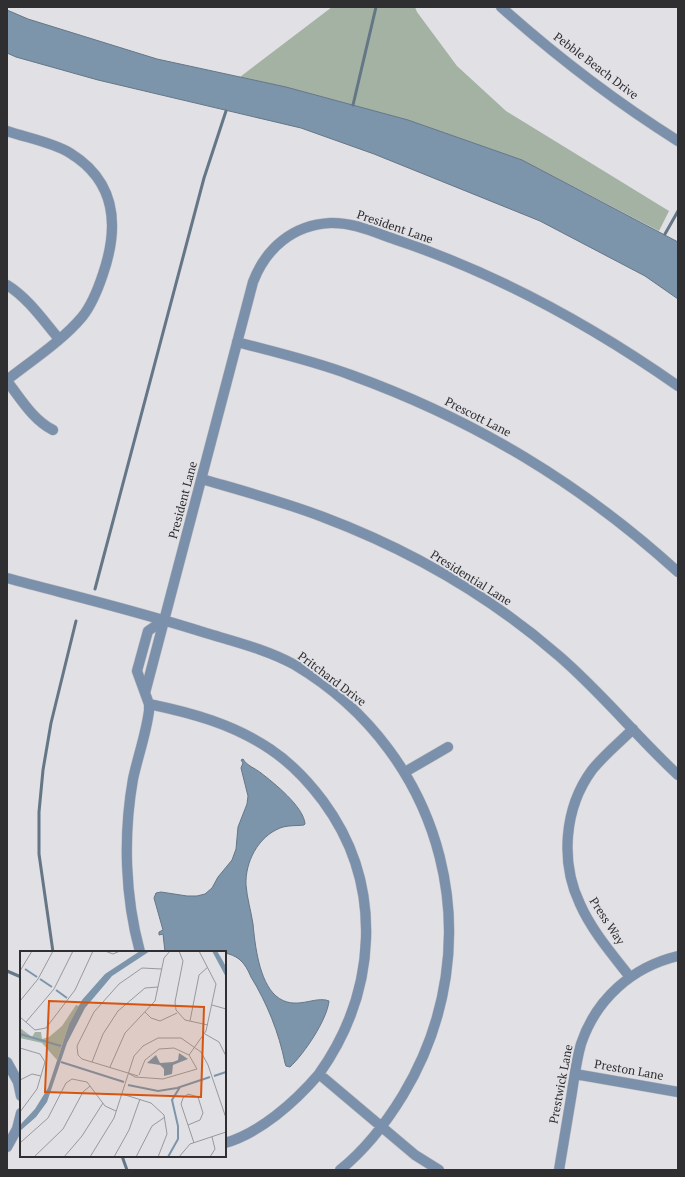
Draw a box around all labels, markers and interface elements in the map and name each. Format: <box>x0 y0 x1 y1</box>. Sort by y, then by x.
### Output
street label: Pebble Beach Drive <box>551 29 642 102</box>
street label: President Lane <box>355 206 435 247</box>
street label: Prescott Lane <box>443 393 514 440</box>
street label: President Lane <box>165 459 200 540</box>
street label: Presidential Lane <box>428 547 515 609</box>
street label: Pritchard Drive <box>295 648 369 709</box>
street label: Press Way <box>587 894 629 948</box>
inset map <box>20 951 226 1157</box>
street label: Prestwick Lane <box>545 1043 576 1125</box>
street label: Preston Lane <box>593 1056 665 1083</box>

